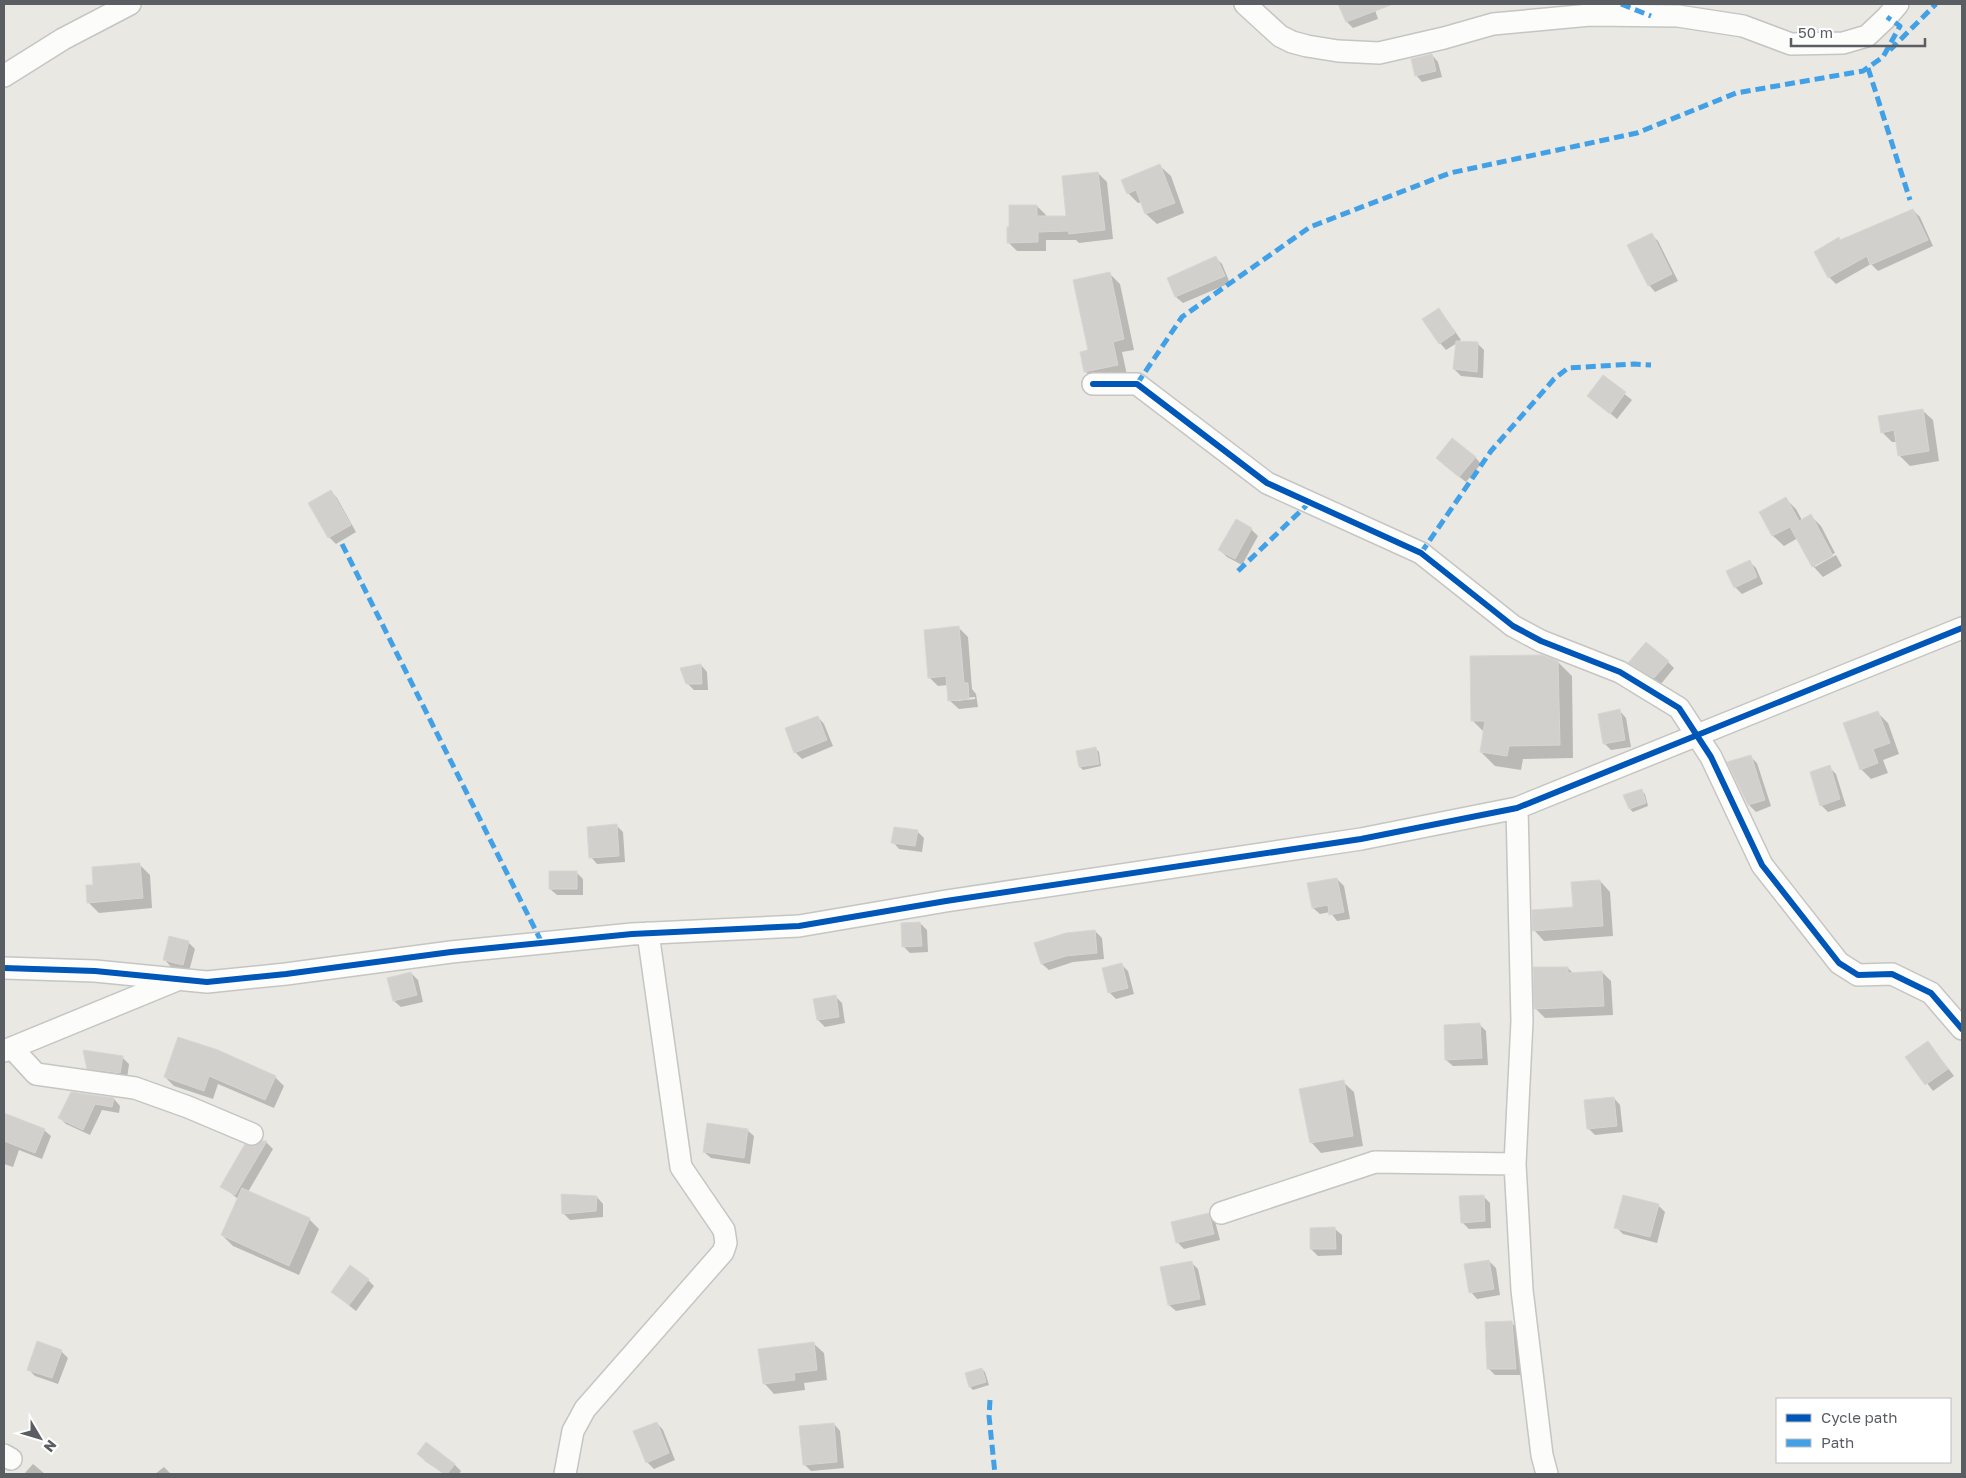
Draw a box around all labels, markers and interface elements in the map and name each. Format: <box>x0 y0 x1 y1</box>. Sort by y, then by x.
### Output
scale bar <box>1791 15 1925 47</box>
text: 50 m <box>1798 23 1833 41</box>
legend <box>1776 1398 1951 1463</box>
text: Cycle path <box>1821 1408 1897 1426</box>
north arrow <box>15 1413 65 1463</box>
text: Path <box>1821 1433 1854 1451</box>
text: N <box>41 1437 61 1456</box>

